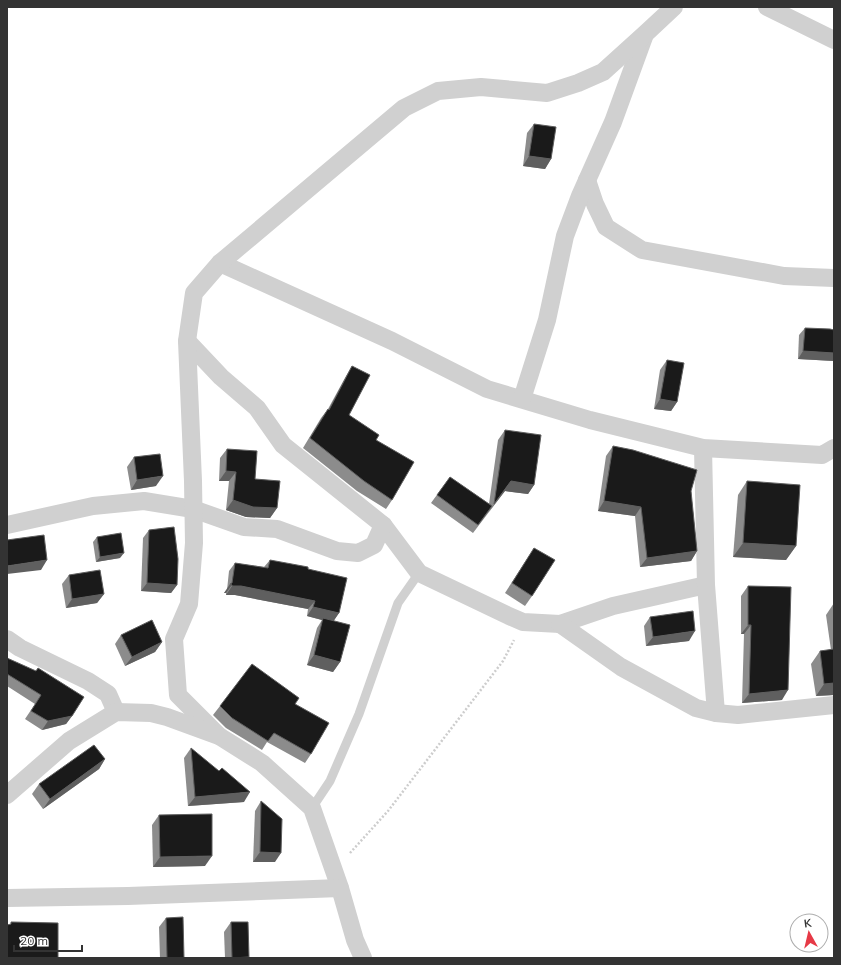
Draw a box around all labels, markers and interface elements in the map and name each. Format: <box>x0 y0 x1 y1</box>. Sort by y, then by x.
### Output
north arrow <box>789 913 829 953</box>
text: K <box>803 916 813 931</box>
scale bar <box>14 927 82 953</box>
text: 20 m <box>20 933 48 948</box>

